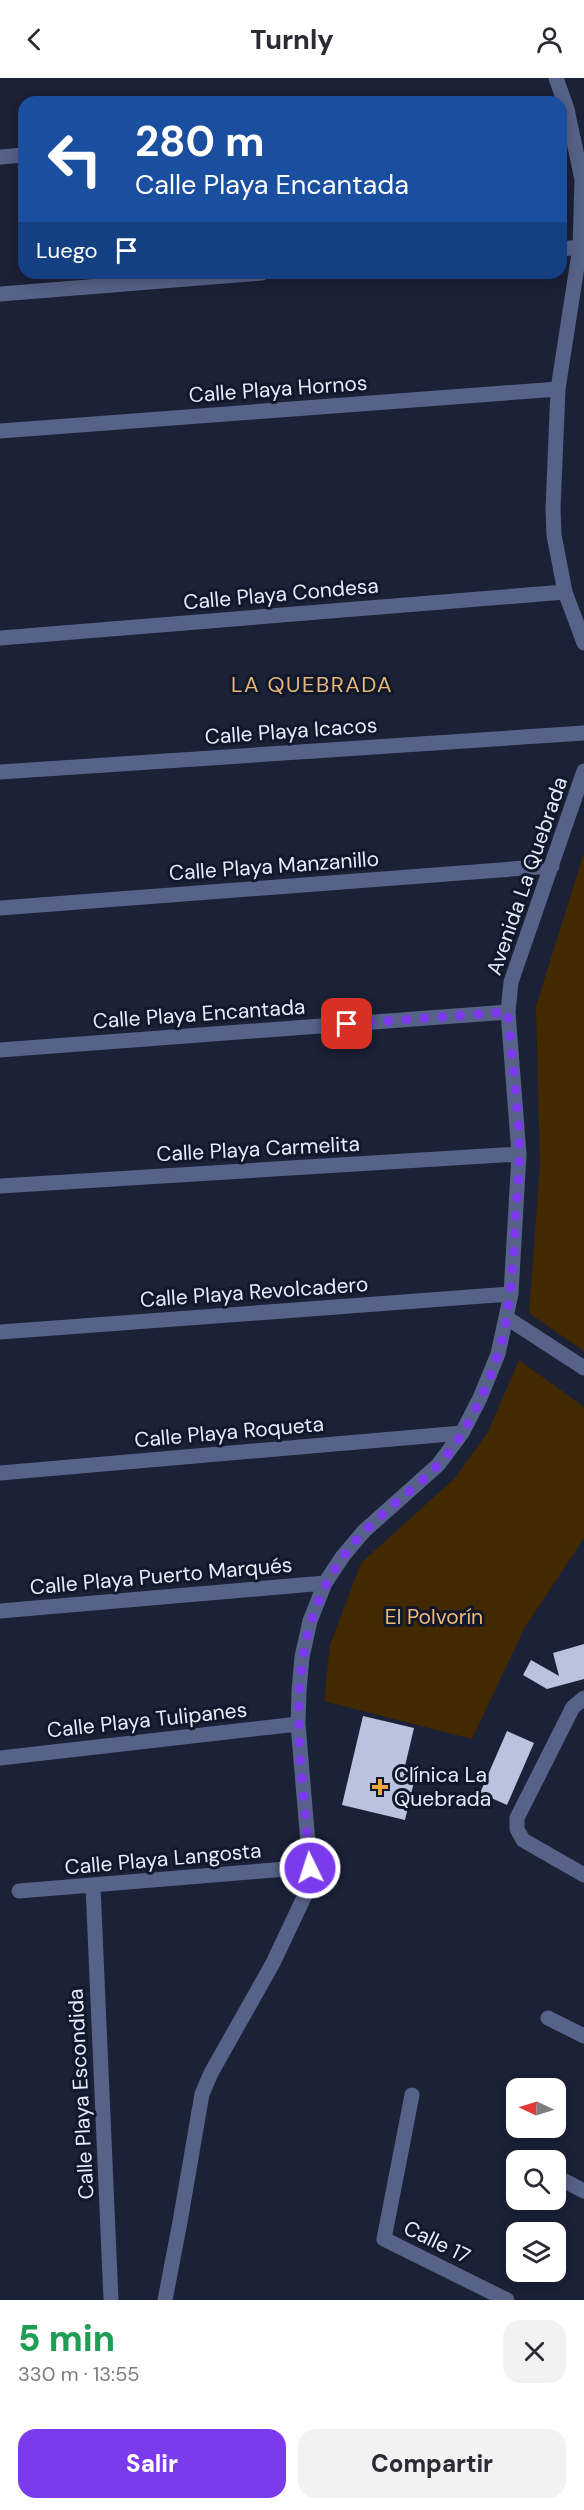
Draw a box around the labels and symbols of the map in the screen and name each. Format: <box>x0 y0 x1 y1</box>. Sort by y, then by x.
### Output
street label: Calle Playa Hornos <box>188 369 368 409</box>
street label: Calle Playa Condesa <box>182 572 380 616</box>
district label: LA QUEBRADA <box>231 670 393 699</box>
street label: Calle Playa Icacos <box>204 711 378 751</box>
street label: Avenida La Quebrada <box>480 773 574 979</box>
street label: Calle Playa Manzanillo <box>168 845 380 887</box>
street label: Calle Playa Encantada <box>92 993 306 1035</box>
pin <box>321 998 372 1049</box>
street label: Calle Playa Carmelita <box>156 1130 360 1168</box>
street label: Calle Playa Revolcadero <box>139 1270 369 1314</box>
street label: Calle Playa Roqueta <box>133 1410 325 1454</box>
street label: Calle Playa Puerto Marqués <box>29 1551 293 1601</box>
park label: El Polvorín <box>385 1603 483 1631</box>
street label: Calle Playa Tulipanes <box>46 1696 248 1744</box>
place label: Clínica La Quebrada <box>394 1761 491 1813</box>
marker: Clínica La Quebrada <box>371 1778 389 1796</box>
street label: Calle Playa Langosta <box>63 1836 263 1882</box>
position arrow <box>278 1836 342 1900</box>
street label: Calle Playa Escondida <box>61 1988 101 2200</box>
north arrow <box>506 2078 566 2138</box>
street label: Calle 17 <box>399 2214 475 2270</box>

